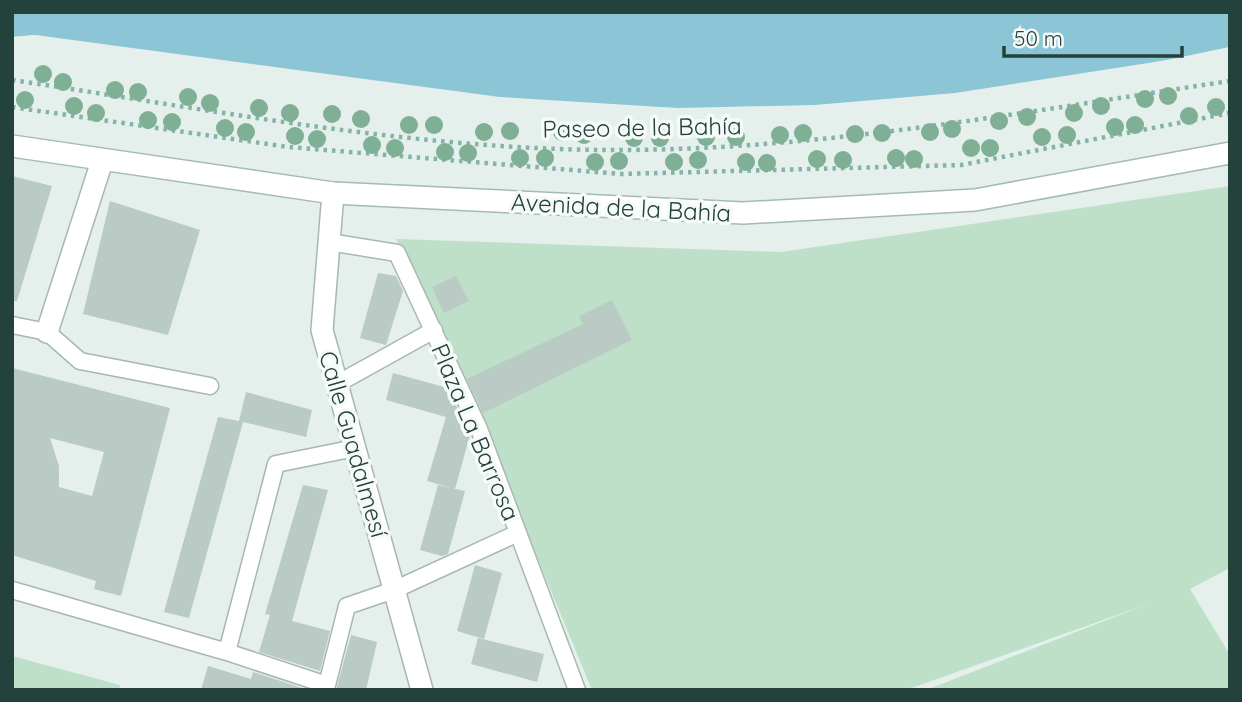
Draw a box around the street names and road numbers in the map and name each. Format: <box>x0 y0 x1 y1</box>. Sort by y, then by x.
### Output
street label: Paseo de la Bahía <box>542 110 742 144</box>
street label: Avenida de la Bahía <box>510 186 732 228</box>
street label: Plaza La Barrosa <box>425 339 527 525</box>
street label: Calle Guadalmesí <box>313 347 395 541</box>

